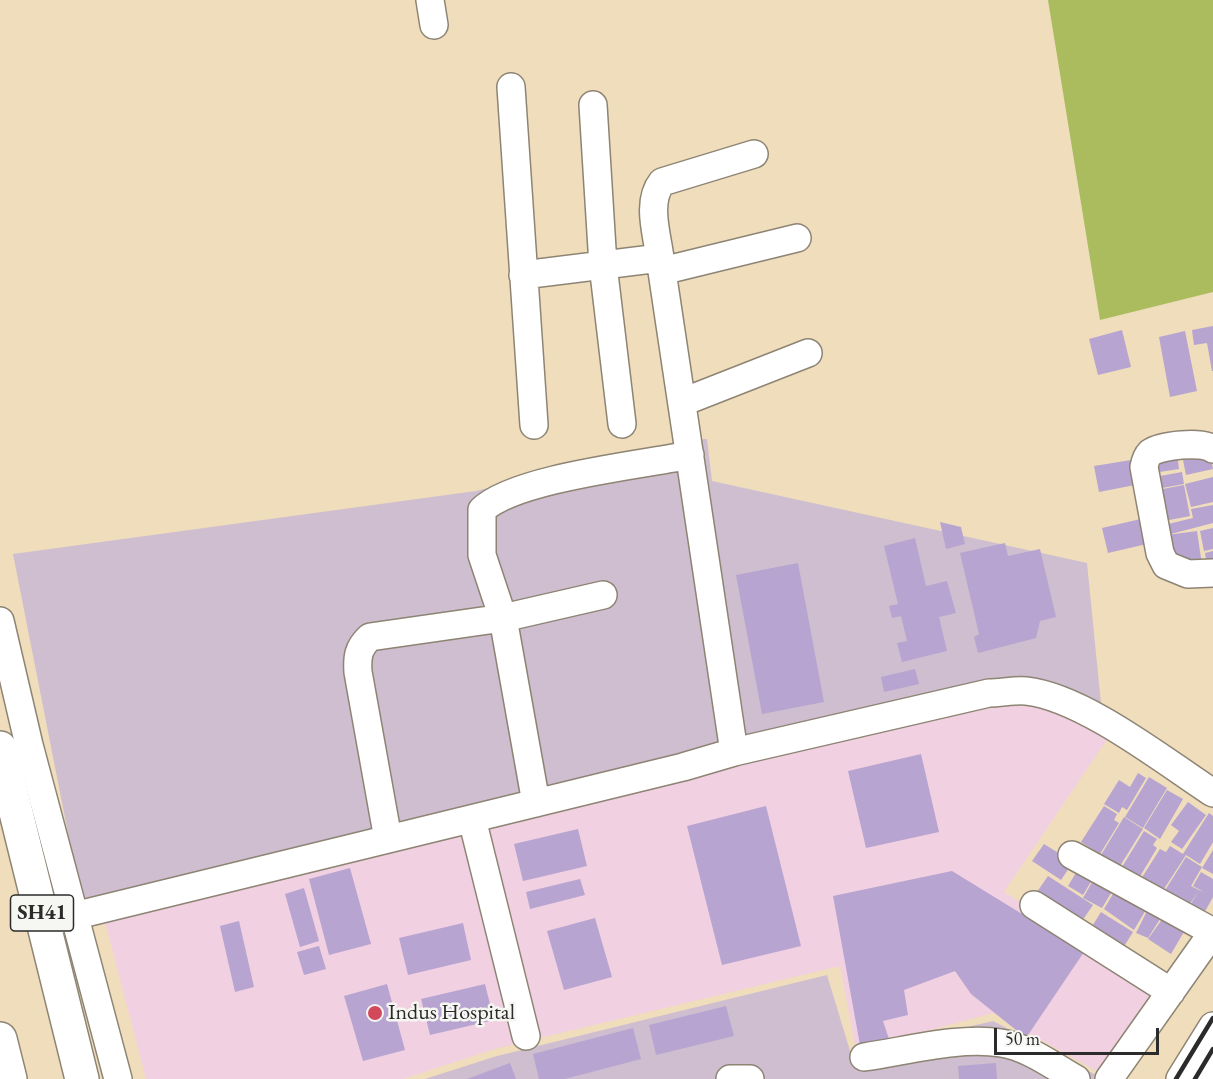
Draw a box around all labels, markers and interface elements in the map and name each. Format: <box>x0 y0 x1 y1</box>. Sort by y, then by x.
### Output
road number: SH41 <box>10 895 74 931</box>
place label: Indus Hospital <box>388 1000 515 1026</box>
marker: Indus Hospital <box>366 1004 384 1022</box>
scale bar <box>997 1016 1162 1054</box>
text: 50 m <box>1005 1027 1040 1050</box>

